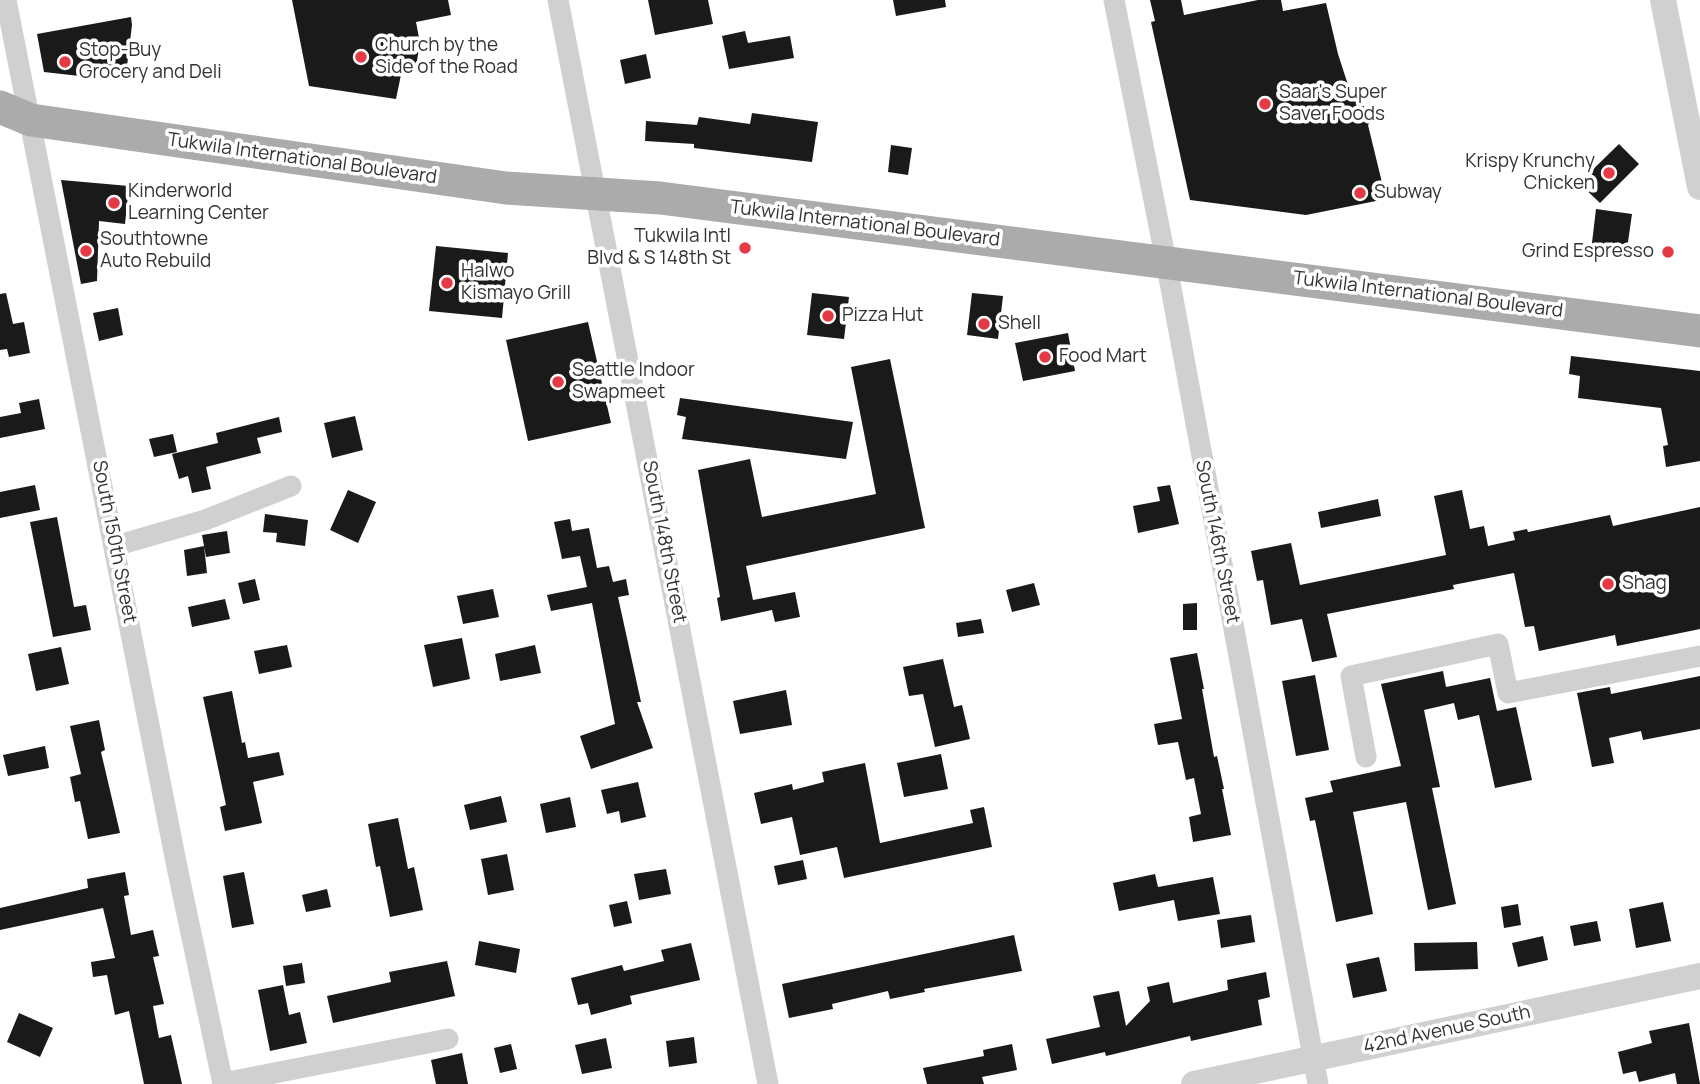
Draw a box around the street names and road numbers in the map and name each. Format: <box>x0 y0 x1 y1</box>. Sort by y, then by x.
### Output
street label: Tukwila International Boulevard <box>166 129 438 189</box>
street label: Tukwila International Boulevard <box>729 196 1001 252</box>
street label: Tukwila International Boulevard <box>1292 267 1564 323</box>
street label: South 146th Street <box>1190 458 1244 626</box>
street label: South 150th Street <box>87 459 141 625</box>
street label: South 148th Street <box>637 459 691 625</box>
street label: 42nd Avenue South <box>1361 1001 1533 1059</box>

